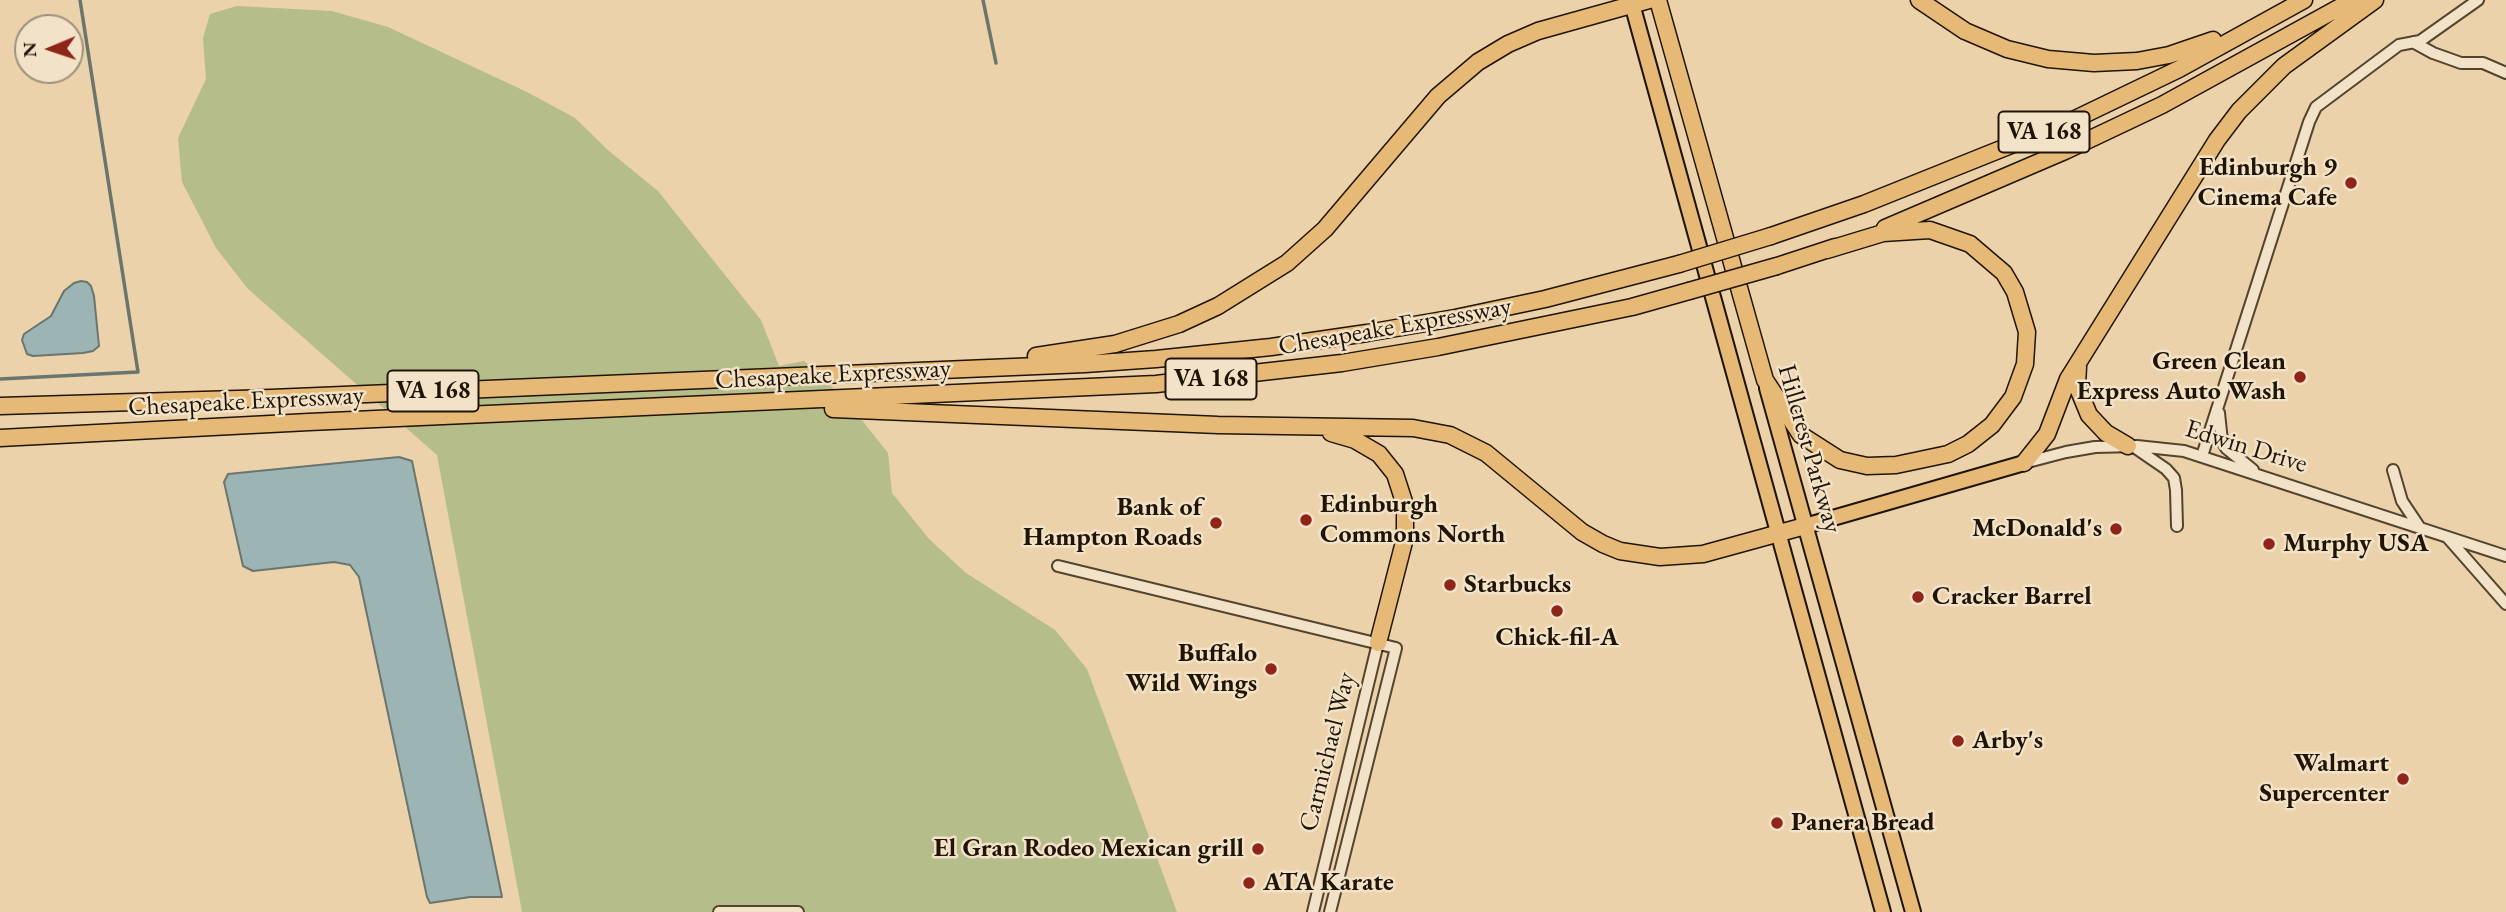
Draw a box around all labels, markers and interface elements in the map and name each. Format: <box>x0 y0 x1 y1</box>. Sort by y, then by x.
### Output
north arrow <box>14 14 84 84</box>
text: N <box>17 42 42 58</box>
road number: VA 168 <box>1998 112 2090 152</box>
place label: Edinburgh 9 Cinema Cafe <box>2198 152 2337 214</box>
marker: Edinburgh 9 Cinema Cafe <box>2343 175 2359 191</box>
street label: Chesapeake Expressway <box>1276 291 1514 363</box>
place label: Green Clean Express Auto Wash <box>2077 346 2286 408</box>
street label: Chesapeake Expressway <box>714 353 952 397</box>
road number: VA 168 <box>1166 358 1256 400</box>
street label: Hillcrest Parkway <box>1770 361 1848 537</box>
marker: Green Clean Express Auto Wash <box>2292 369 2308 385</box>
road number: VA 168 <box>388 370 478 412</box>
street label: Chesapeake Expressway <box>127 380 365 424</box>
street label: Edwin Drive <box>2181 414 2311 480</box>
place label: Edinburgh Commons North <box>1320 489 1505 550</box>
place label: Bank of Hampton Roads <box>1023 492 1202 554</box>
marker: Edinburgh Commons North <box>1298 512 1314 528</box>
place label: McDonald's <box>1972 513 2102 545</box>
marker: Bank of Hampton Roads <box>1208 515 1224 531</box>
marker: McDonald's <box>2108 521 2124 537</box>
place label: Murphy USA <box>2283 528 2429 560</box>
marker: Murphy USA <box>2261 536 2277 552</box>
place label: Starbucks <box>1464 569 1571 601</box>
marker: Starbucks <box>1442 577 1458 593</box>
place label: Cracker Barrel <box>1932 581 2092 613</box>
marker: Cracker Barrel <box>1910 589 1926 605</box>
marker: Chick-fil-A <box>1549 603 1565 619</box>
place label: Chick-fil-A <box>1495 622 1619 654</box>
place label: Buffalo Wild Wings <box>1125 638 1257 700</box>
marker: Buffalo Wild Wings <box>1263 661 1279 677</box>
street label: Carmichael Way <box>1293 669 1363 835</box>
place label: Arby's <box>1972 725 2043 757</box>
marker: Arby's <box>1950 733 1966 749</box>
place label: Walmart Supercenter <box>2259 748 2389 810</box>
marker: Walmart Supercenter <box>2395 771 2411 787</box>
place label: Panera Bread <box>1791 807 1935 839</box>
marker: Panera Bread <box>1769 815 1785 831</box>
place label: El Gran Rodeo Mexican grill <box>934 833 1244 865</box>
marker: El Gran Rodeo Mexican grill <box>1250 841 1266 857</box>
place label: ATA Karate <box>1263 867 1394 899</box>
marker: ATA Karate <box>1241 875 1257 891</box>

